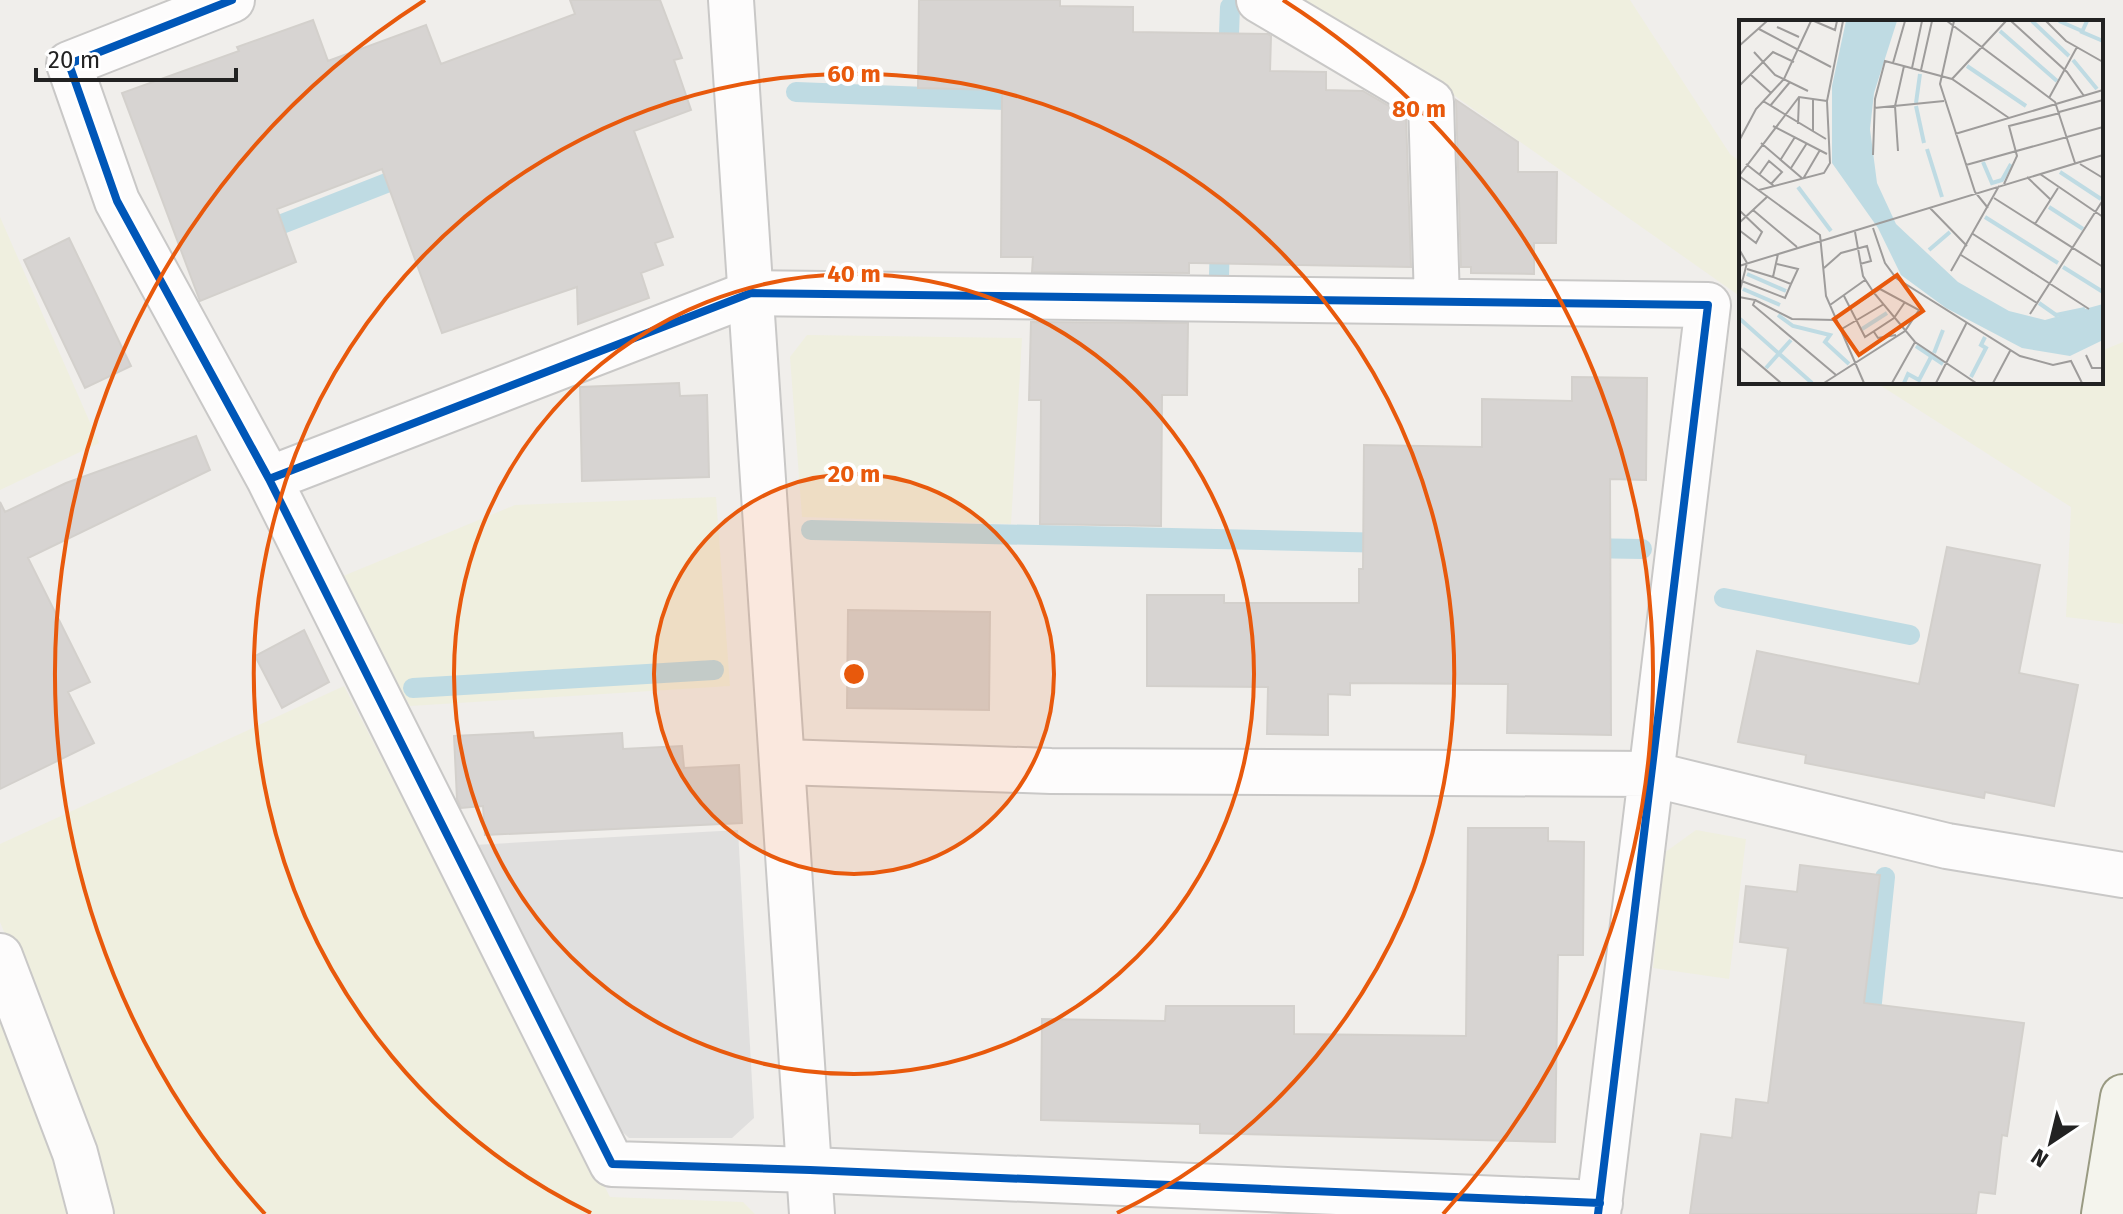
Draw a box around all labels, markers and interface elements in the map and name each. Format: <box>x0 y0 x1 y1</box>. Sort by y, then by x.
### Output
inset map <box>1739 20 2103 384</box>
scale bar <box>36 32 236 82</box>
text: 20 m <box>48 46 100 74</box>
text: 60 m <box>827 60 881 88</box>
text: 80 m <box>1392 95 1446 123</box>
text: 40 m <box>827 260 881 288</box>
text: 20 m <box>828 460 880 488</box>
centre of rings <box>840 660 868 688</box>
north arrow <box>2011 1102 2091 1182</box>
text: N <box>2026 1143 2054 1173</box>

